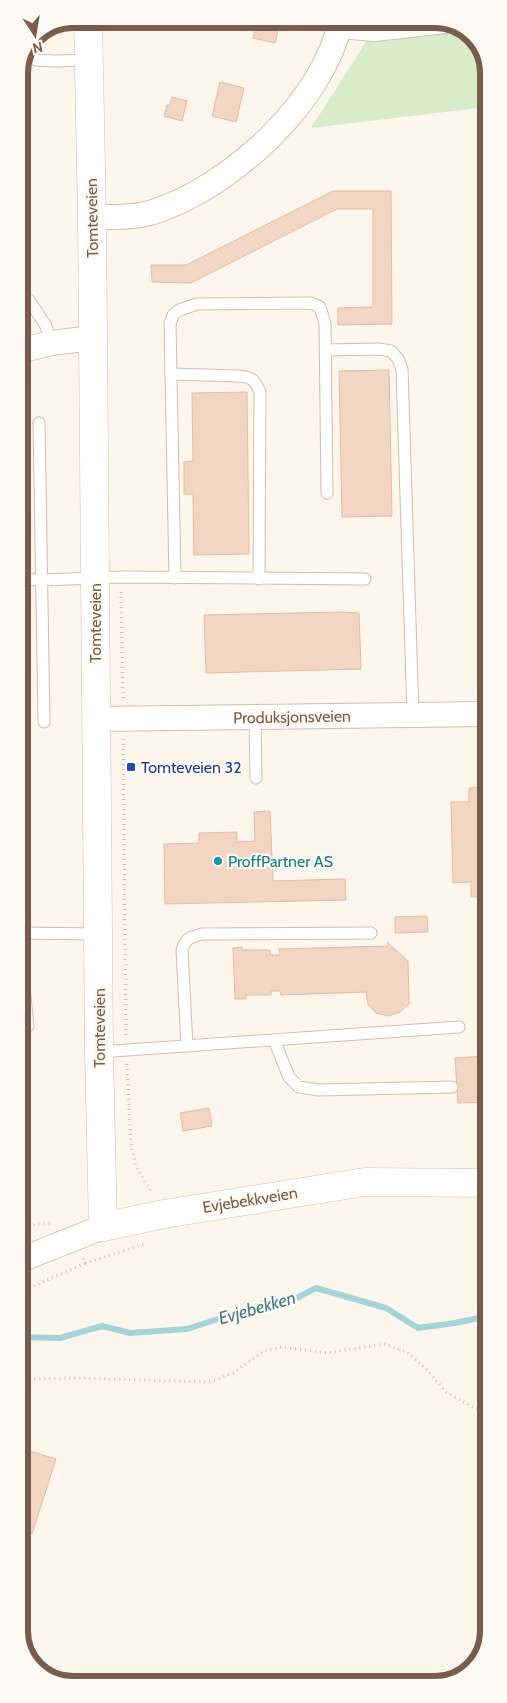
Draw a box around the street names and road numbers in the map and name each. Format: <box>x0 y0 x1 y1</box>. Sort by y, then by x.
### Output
street label: Tomteveien <box>82 178 102 258</box>
street label: Tomteveien <box>86 583 105 663</box>
street label: Produksjonsveien <box>233 706 351 728</box>
street label: Tomteveien <box>90 988 109 1068</box>
street label: Evjebekkveien <box>201 1183 299 1217</box>

